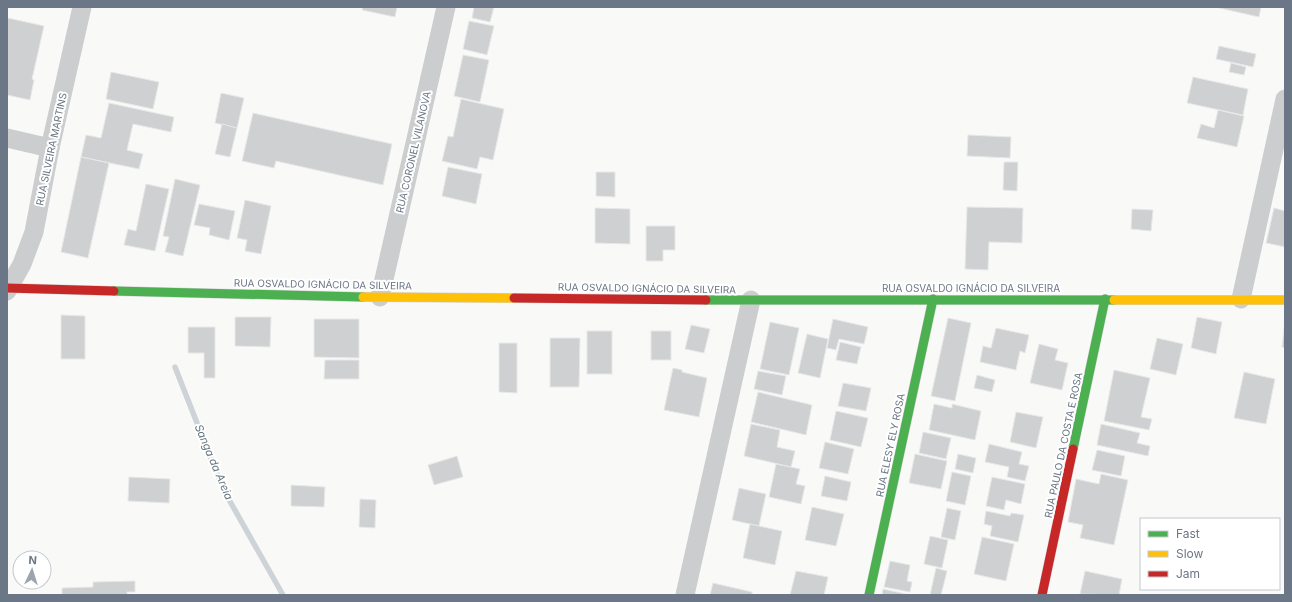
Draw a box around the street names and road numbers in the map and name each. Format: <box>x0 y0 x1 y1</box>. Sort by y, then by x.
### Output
street label: RUA CORONEL VILANOVA <box>393 90 433 214</box>
street label: RUA SILVEIRA MARTINS <box>33 92 69 206</box>
street label: RUA OSVALDO IGNÁCIO DA SILVEIRA <box>234 275 412 292</box>
street label: RUA OSVALDO IGNÁCIO DA SILVEIRA <box>558 279 736 296</box>
street label: RUA OSVALDO IGNÁCIO DA SILVEIRA <box>882 281 1060 294</box>
street label: RUA PAULO DA COSTA E ROSA <box>1042 371 1084 519</box>
street label: RUA ELESY ELY ROSA <box>873 392 907 498</box>

